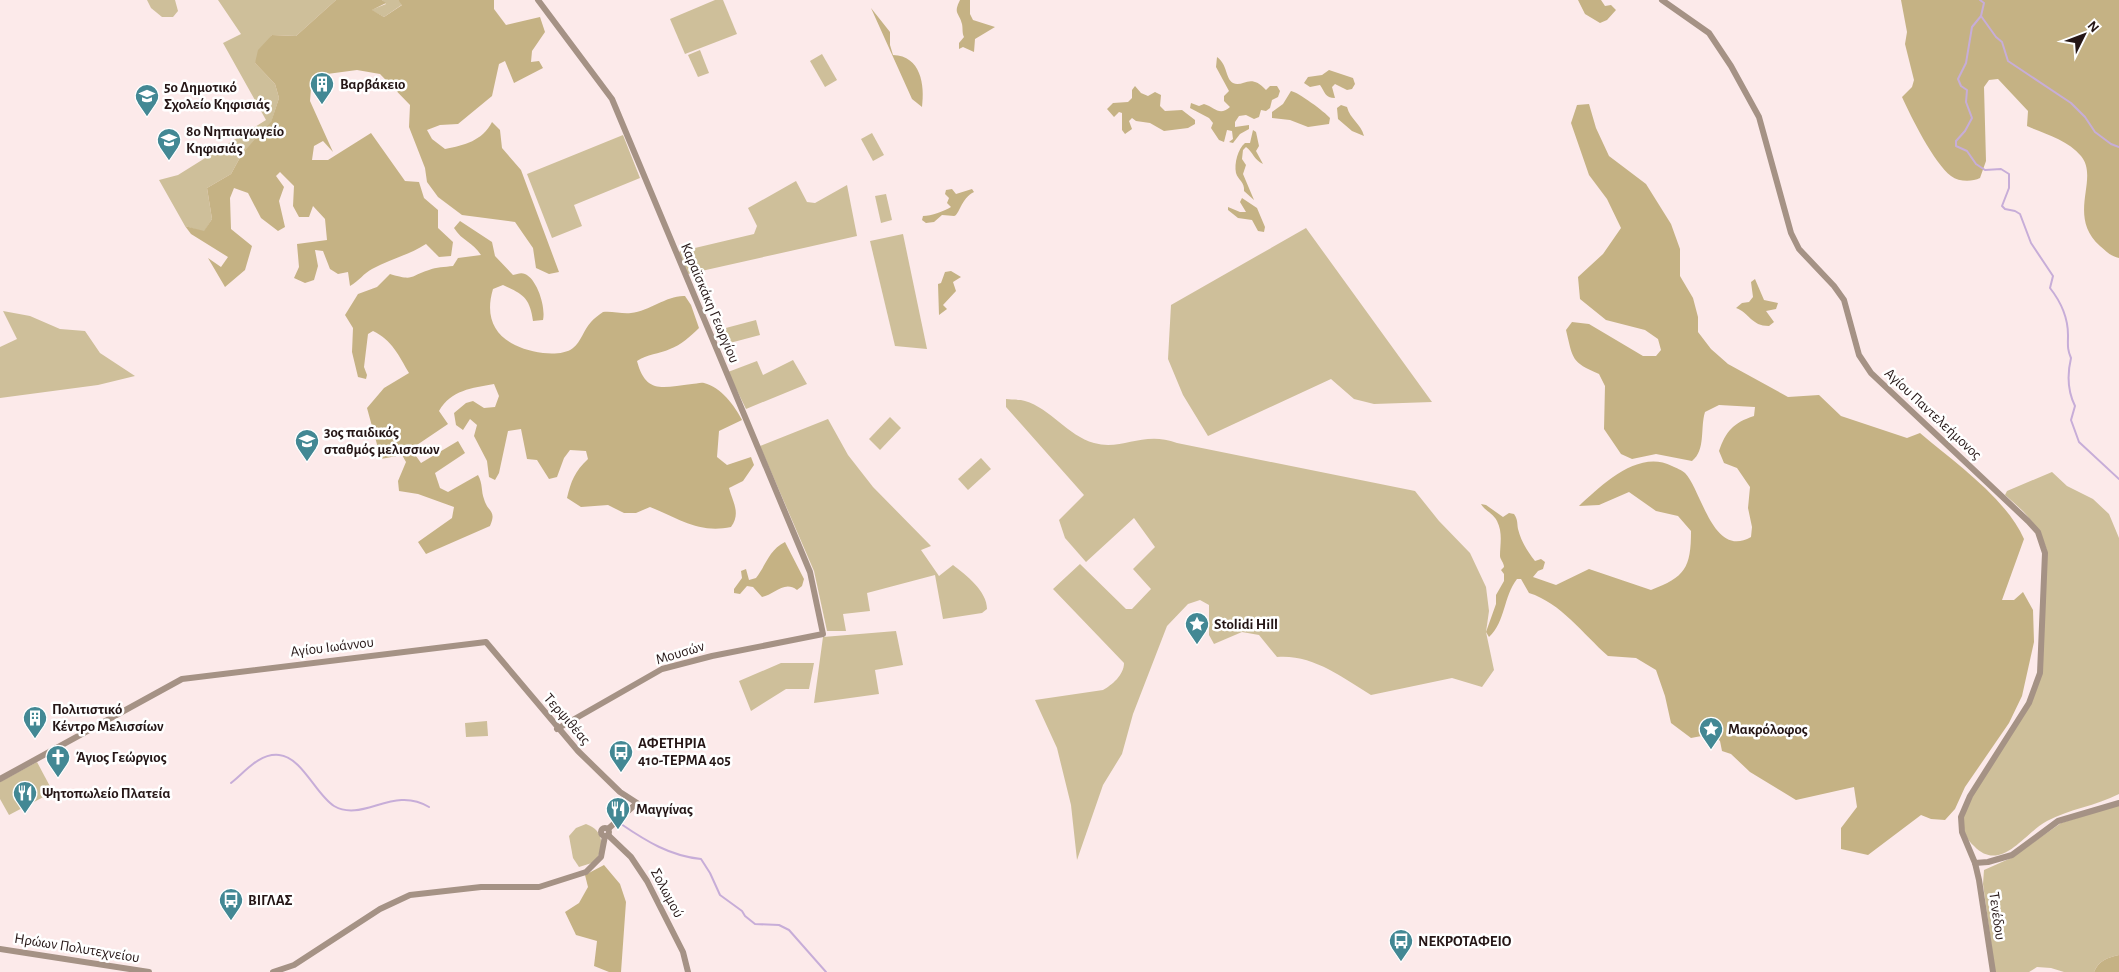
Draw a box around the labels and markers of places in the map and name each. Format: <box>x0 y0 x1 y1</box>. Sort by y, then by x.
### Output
building icon: Βαρβάκειο <box>309 71 335 105</box>
place label: Βαρβάκειο <box>340 77 405 92</box>
place label: 5ο Δημοτικό Σχολείο Κηφισιάς <box>164 80 270 112</box>
school or university icon: 5ο Δημοτικό Σχολείο Κηφισιάς <box>134 83 160 117</box>
place label: 8ο Νηπιαγωγείο Κηφισιάς <box>186 124 284 156</box>
school or university icon: 8ο Νηπιαγωγείο Κηφισιάς <box>156 127 182 161</box>
place label: 3ος παιδικός σταθμός μελισσιων <box>324 425 440 457</box>
school or university icon: 3ος παιδικός σταθμός μελισσιων <box>294 428 320 462</box>
place icon: Stolidi Hill <box>1184 611 1210 645</box>
place label: Stolidi Hill <box>1214 617 1278 632</box>
place label: Πολιτιστικό Κέντρο Μελισσίων <box>52 702 164 734</box>
building icon: Πολιτιστικό Κέντρο Μελισσίων <box>22 705 48 739</box>
place icon: Μακρόλοφος <box>1698 716 1724 750</box>
place label: Μακρόλοφος <box>1728 722 1808 737</box>
place label: ΑΦΕΤΗΡΙΑ 410-ΤΕΡΜΑ 405 <box>638 736 731 768</box>
bus stop icon: ΑΦΕΤΗΡΙΑ 410-ΤΕΡΜΑ 405 <box>608 739 634 773</box>
church icon: Άγιος Γεώργιος <box>45 744 71 778</box>
place label: Άγιος Γεώργιος <box>76 750 167 765</box>
restaurant icon: Ψητοπωλείο Πλατεία <box>12 780 38 814</box>
place label: Ψητοπωλείο Πλατεία <box>42 786 171 801</box>
restaurant icon: Μαγγίνας <box>605 796 631 830</box>
place label: Μαγγίνας <box>636 802 693 817</box>
bus stop icon: ΒΙΓΛΑΣ <box>218 887 244 921</box>
place label: ΒΙΓΛΑΣ <box>248 893 293 908</box>
bus stop icon: ΝΕΚΡΟΤΑΦΕΙΟ <box>1388 928 1414 962</box>
place label: ΝΕΚΡΟΤΑΦΕΙΟ <box>1418 934 1512 949</box>

